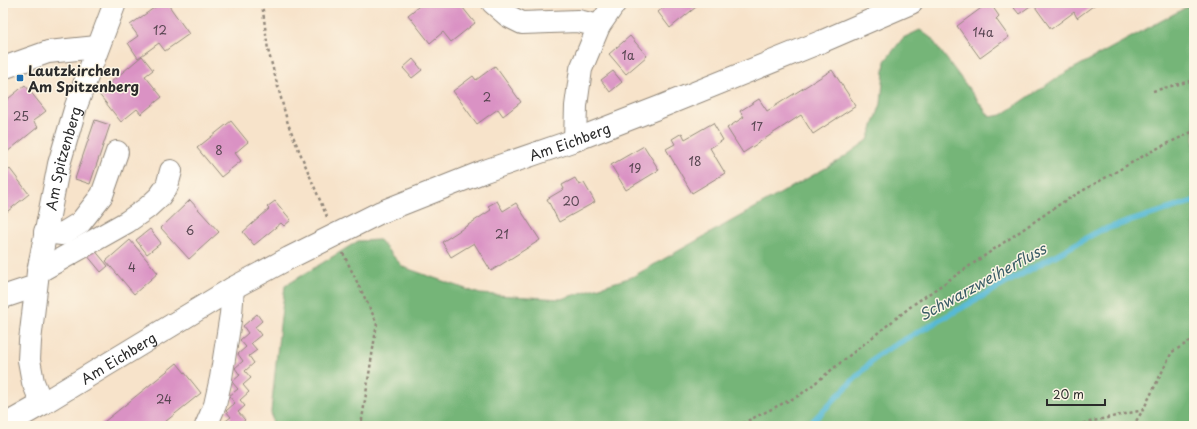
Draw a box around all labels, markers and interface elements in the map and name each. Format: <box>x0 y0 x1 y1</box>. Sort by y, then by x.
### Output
house number: 12 <box>153 21 167 39</box>
house number: 14a <box>973 23 994 41</box>
house number: 1a <box>622 46 635 64</box>
place label: Lautzkirchen Am Spitzenberg <box>28 60 139 97</box>
marker: Lautzkirchen Am Spitzenberg <box>15 73 25 83</box>
house number: 2 <box>483 88 491 106</box>
street label: Am Spitzenberg <box>40 104 86 212</box>
house number: 25 <box>13 107 29 125</box>
street label: Am Eichberg <box>526 117 613 166</box>
house number: 17 <box>751 117 763 135</box>
house number: 8 <box>215 141 223 159</box>
house number: 18 <box>689 152 701 170</box>
house number: 19 <box>629 159 641 177</box>
house number: 20 <box>562 192 580 210</box>
house number: 6 <box>186 221 194 239</box>
house number: 21 <box>495 225 509 243</box>
water label: Schwarzweiherfluss <box>914 236 1051 326</box>
house number: 4 <box>128 258 136 276</box>
street label: Am Eichberg <box>76 327 160 389</box>
scale bar <box>1047 381 1105 407</box>
text: 20 m <box>1053 385 1084 403</box>
house number: 24 <box>156 390 172 408</box>

